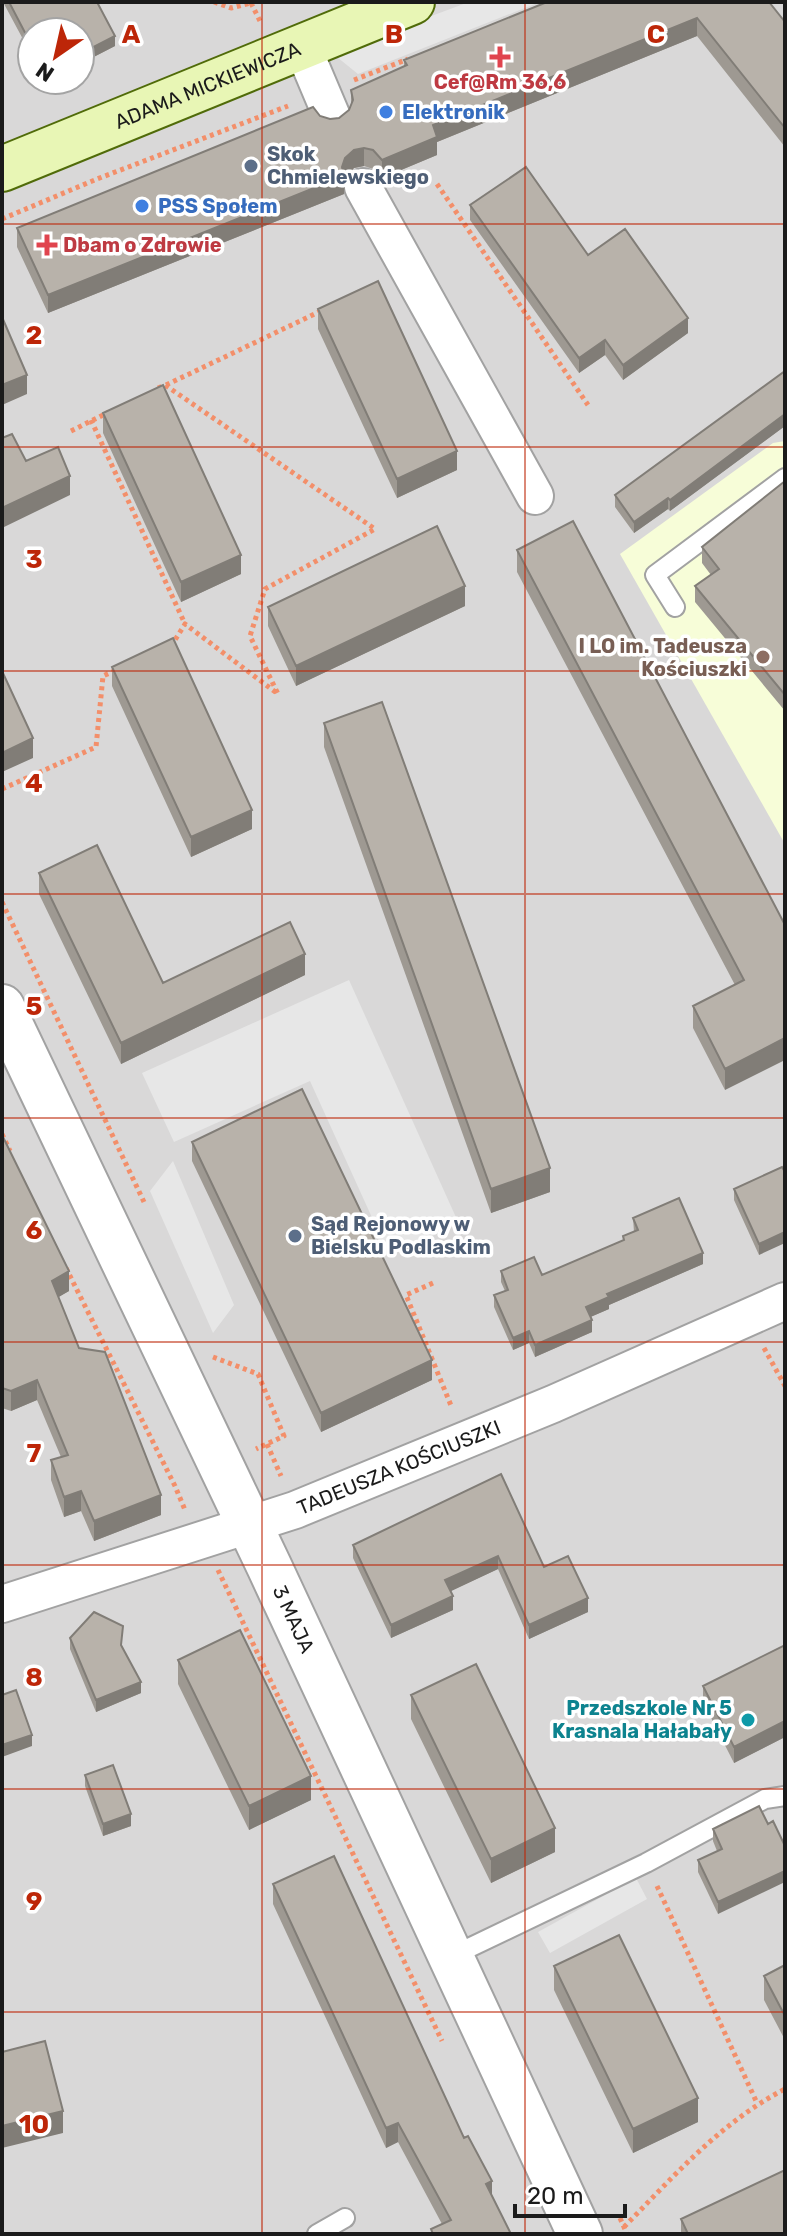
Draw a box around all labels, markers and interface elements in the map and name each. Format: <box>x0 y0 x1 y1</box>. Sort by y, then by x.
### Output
north arrow <box>16 16 96 96</box>
text: A <box>122 19 141 50</box>
text: B <box>385 19 403 50</box>
text: C <box>647 19 665 50</box>
street label: ADAMA MICKIEWICZA <box>111 37 304 134</box>
marker: Cef@Rm 36,6 <box>491 48 509 66</box>
text: N <box>31 57 59 88</box>
place label: Cef@Rm 36,6 <box>434 70 566 94</box>
place label: Elektronik <box>402 100 505 124</box>
marker: Elektronik <box>377 103 395 121</box>
place label: Skok Chmielewskiego <box>267 142 429 189</box>
marker: Skok Chmielewskiego <box>242 157 260 175</box>
place label: PSS Społem <box>158 194 277 218</box>
marker: PSS Społem <box>133 197 151 215</box>
place label: Dbam o Zdrowie <box>63 233 222 257</box>
marker: Dbam o Zdrowie <box>38 236 56 254</box>
text: 2 <box>26 320 42 351</box>
text: 3 <box>25 544 43 575</box>
place label: I LO im. Tadeusza Kościuszki <box>579 634 747 681</box>
marker: I LO im. Tadeusza Kościuszki <box>754 648 772 666</box>
text: 4 <box>25 768 43 799</box>
text: 5 <box>26 991 42 1022</box>
place label: Sąd Rejonowy w Bielsku Podlaskim <box>311 1212 491 1259</box>
text: 6 <box>26 1215 43 1246</box>
marker: Sąd Rejonowy w Bielsku Podlaskim <box>286 1227 304 1245</box>
street label: TADEUSZA KOŚCIUSZKI <box>294 1415 504 1520</box>
text: 7 <box>27 1438 42 1469</box>
street label: 3 MAJA <box>268 1581 320 1657</box>
text: 8 <box>25 1662 43 1693</box>
place label: Przedszkole Nr 5 Krasnala Hałabały <box>552 1696 732 1743</box>
marker: Przedszkole Nr 5 Krasnala Hałabały <box>739 1711 757 1729</box>
text: 9 <box>26 1886 42 1917</box>
text: 10 <box>19 2109 49 2140</box>
scale bar <box>515 2168 625 2218</box>
text: 20 m <box>527 2182 584 2210</box>

